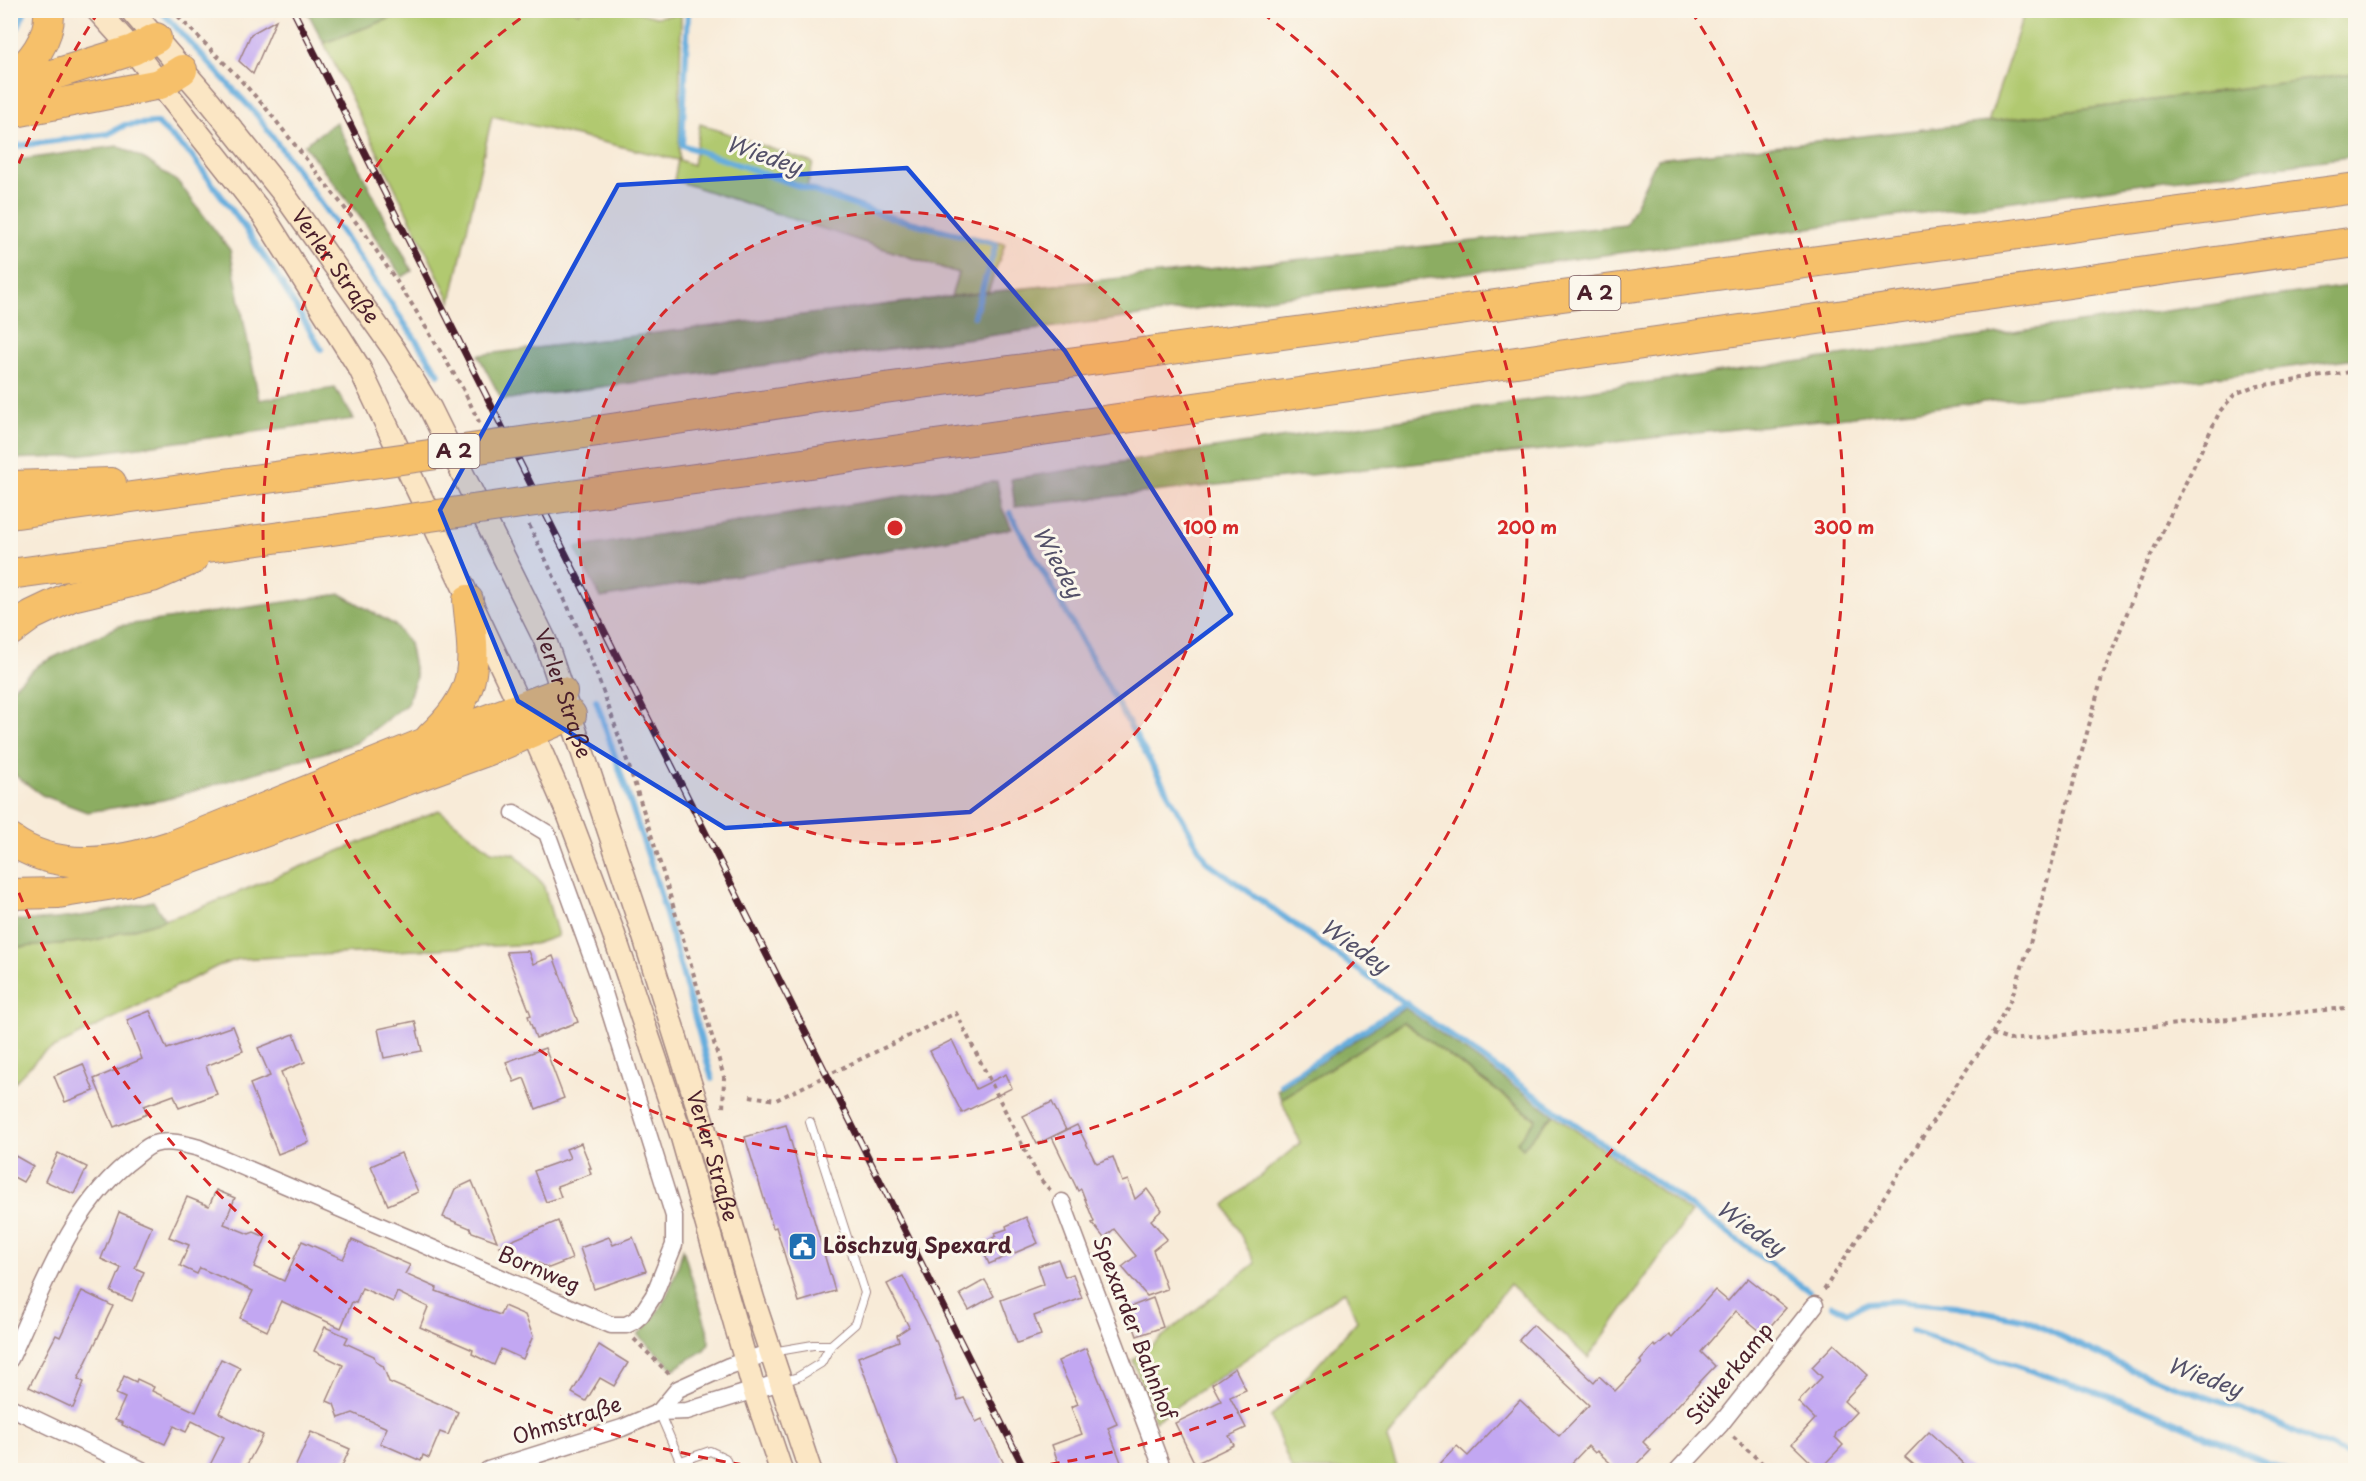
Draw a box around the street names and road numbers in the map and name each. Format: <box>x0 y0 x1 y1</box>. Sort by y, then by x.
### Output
street label: Verler Straße <box>285 201 389 330</box>
road number: A 2 <box>1570 276 1620 310</box>
road number: A 2 <box>428 434 480 468</box>
street label: Verler Straße <box>528 622 601 762</box>
street label: Verler Straße <box>679 1086 748 1225</box>
street label: Spexarder Bahnhof <box>1086 1231 1186 1426</box>
street label: Bornweg <box>494 1237 586 1300</box>
street label: Stükerkamp <box>1677 1315 1780 1431</box>
street label: Ohmstraße <box>508 1386 625 1452</box>

